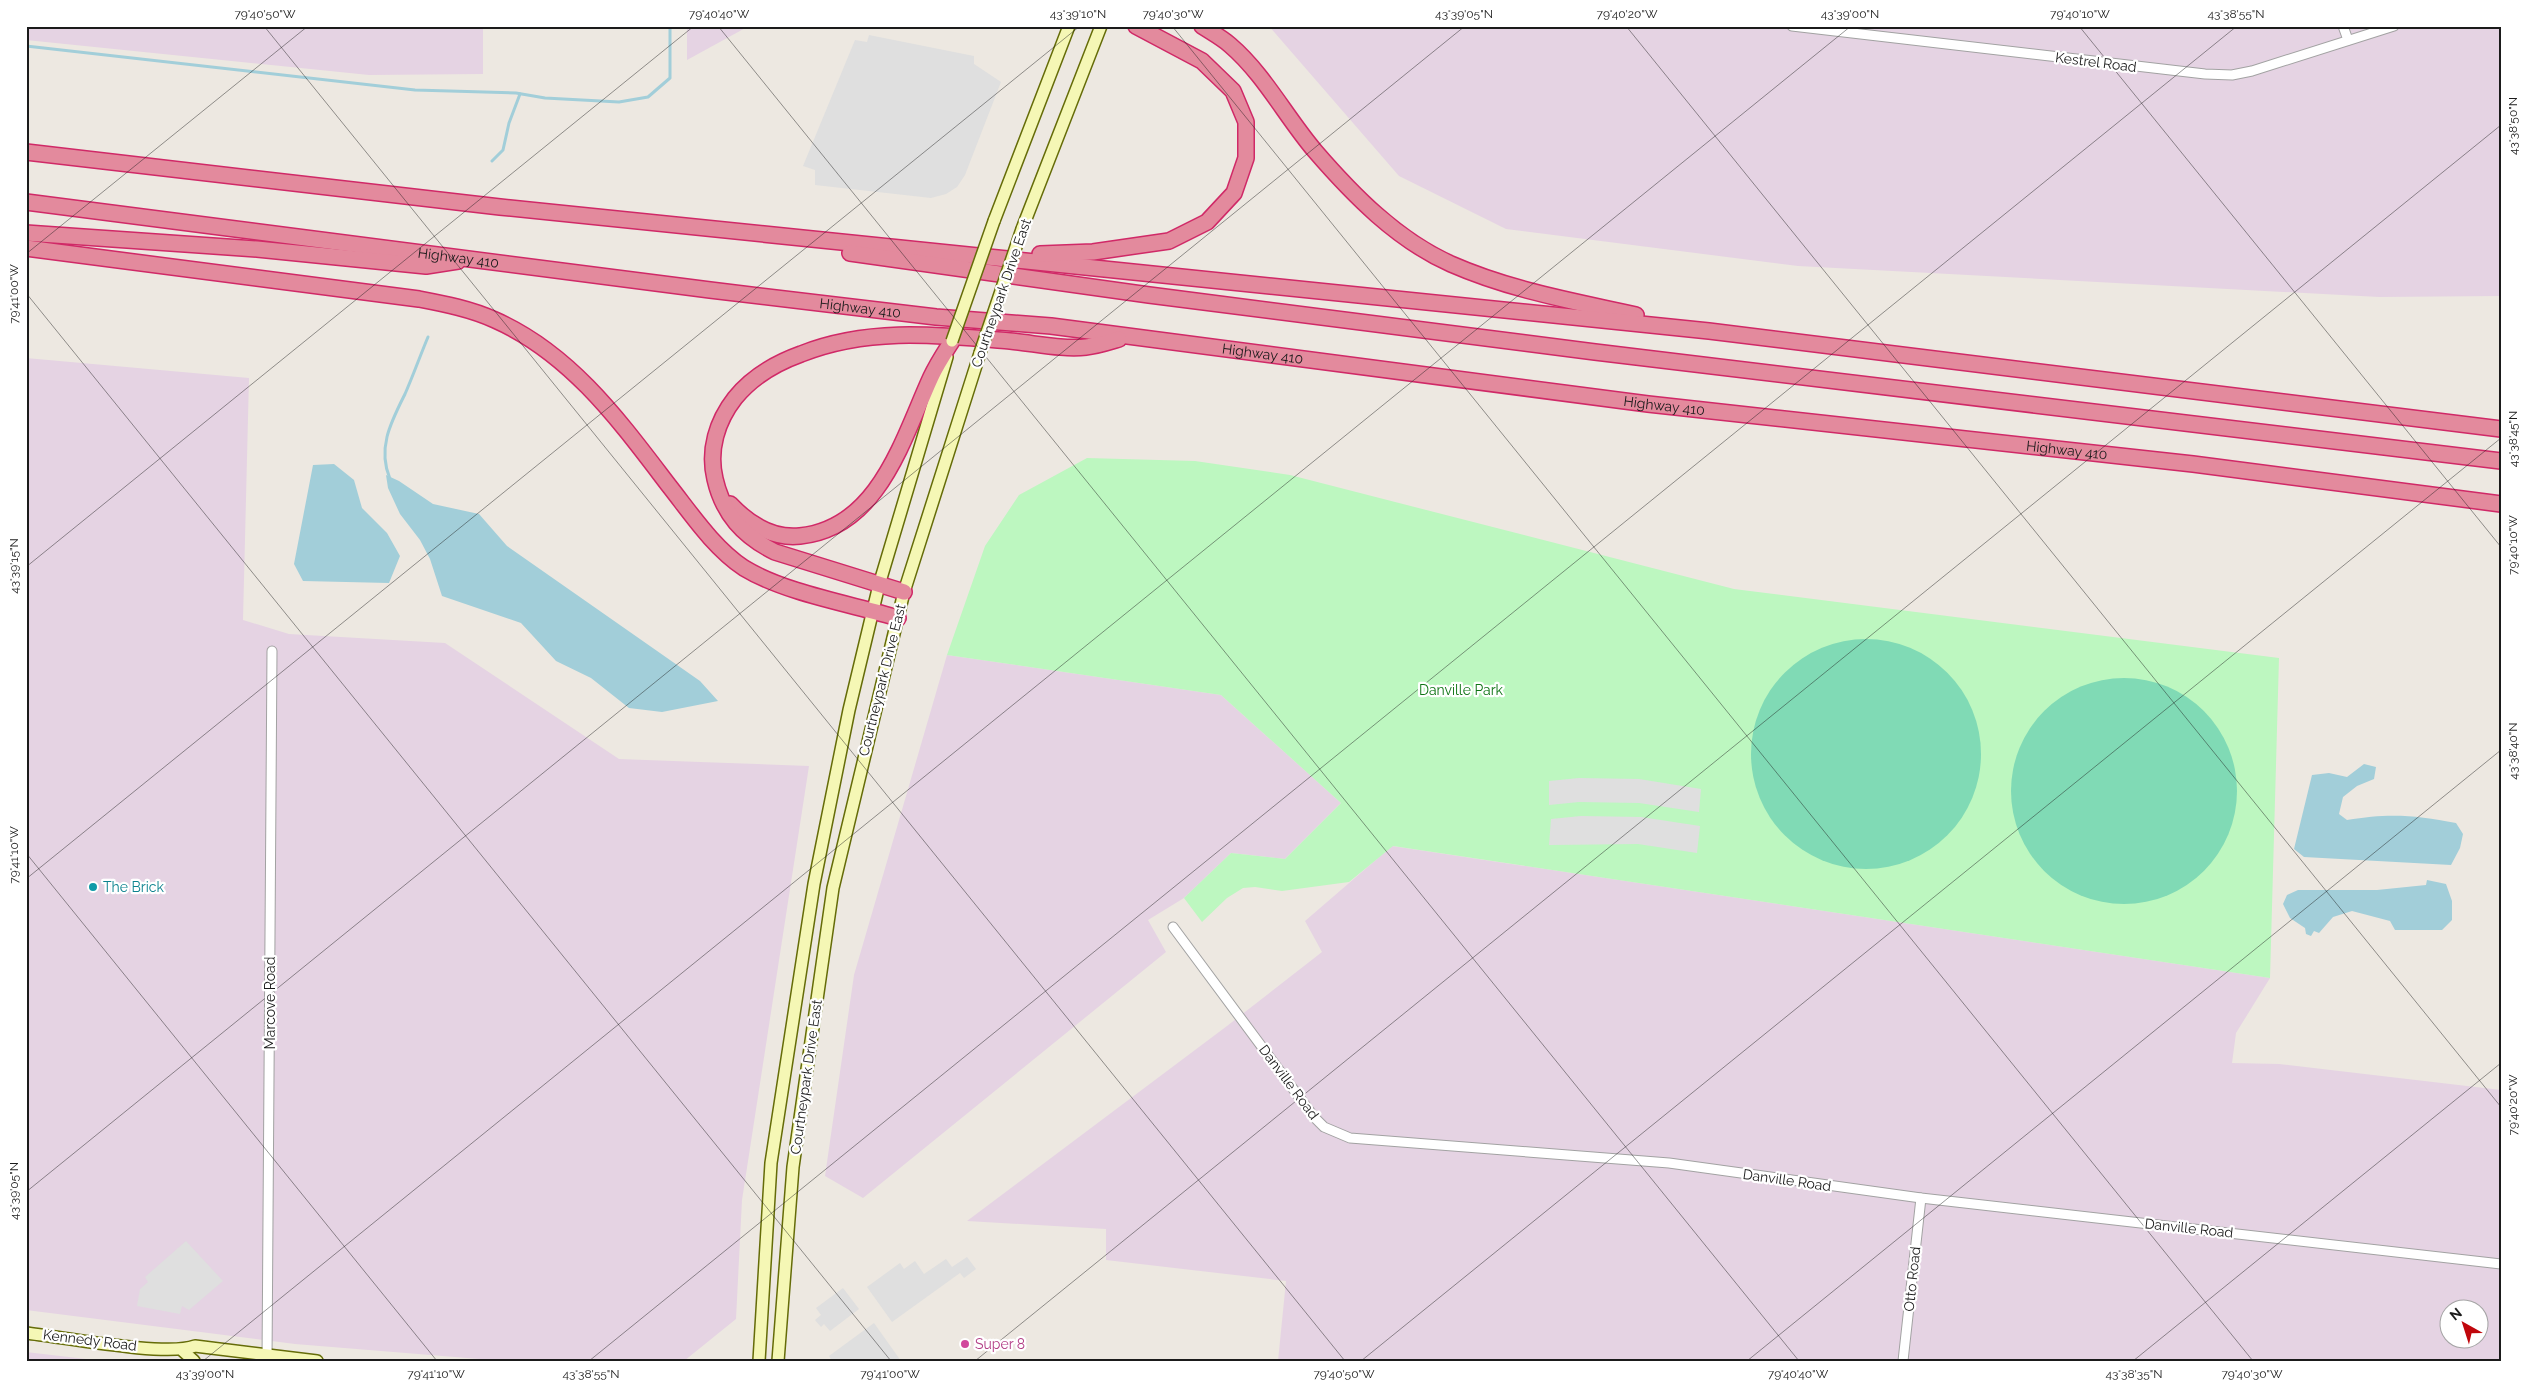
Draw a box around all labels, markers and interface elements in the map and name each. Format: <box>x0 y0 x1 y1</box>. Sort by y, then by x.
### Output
text: 79°40'50"W <box>234 7 296 21</box>
text: 79°40'40"W <box>689 7 750 21</box>
text: 43°39'10"N <box>1050 7 1106 21</box>
text: 79°40'30"W <box>1142 7 1204 21</box>
text: 43°39'05"N <box>1435 7 1493 21</box>
text: 79°40'20"W <box>1597 7 1658 21</box>
text: 43°39'00"N <box>1821 7 1879 21</box>
text: 79°40'10"W <box>2050 7 2110 21</box>
text: 43°38'55"N <box>2207 7 2265 21</box>
street label: Kestrel Road <box>2054 49 2138 75</box>
text: 43°38'50"N <box>2506 97 2520 155</box>
street label: Courtneypark Drive East <box>968 216 1034 370</box>
street label: Highway 410 <box>417 244 500 271</box>
text: 79°41'00"W <box>7 264 21 324</box>
street label: Highway 410 <box>819 295 902 321</box>
street label: Highway 410 <box>1221 340 1304 367</box>
street label: Highway 410 <box>1623 393 1706 418</box>
text: 43°38'45"N <box>2506 411 2520 467</box>
street label: Highway 410 <box>2025 438 2108 463</box>
text: 79°40'10"W <box>2506 515 2520 575</box>
text: 43°39'15"N <box>7 538 21 594</box>
street label: Courtneypark Drive East <box>855 602 909 758</box>
park label: Danville Park <box>1419 682 1504 698</box>
text: 43°38'40"N <box>2506 722 2520 780</box>
text: 79°41'10"W <box>7 826 21 884</box>
place label: The Brick <box>103 879 164 895</box>
marker: The Brick <box>87 881 99 893</box>
street label: Marcove Road <box>262 957 278 1049</box>
street label: Courtneypark Drive East <box>787 998 825 1156</box>
street label: Danville Road <box>1256 1042 1322 1122</box>
text: 79°40'20"W <box>2506 1074 2520 1135</box>
text: 43°39'05"N <box>7 1162 21 1220</box>
street label: Danville Road <box>1742 1166 1832 1194</box>
street label: Danville Road <box>2144 1215 2234 1241</box>
street label: Otto Road <box>1901 1246 1923 1312</box>
north arrow <box>2440 1300 2490 1350</box>
text: N <box>2447 1304 2465 1323</box>
street label: Kennedy Road <box>42 1326 138 1354</box>
place label: Super 8 <box>975 1336 1025 1352</box>
marker: Super 8 <box>959 1338 971 1350</box>
text: 43°39'00"N <box>176 1367 234 1381</box>
text: 79°41'10"W <box>407 1367 465 1381</box>
text: 43°38'55"N <box>562 1367 620 1381</box>
text: 79°41'00"W <box>860 1367 920 1381</box>
text: 79°40'50"W <box>1313 1367 1375 1381</box>
text: 79°40'40"W <box>1768 1367 1829 1381</box>
text: 43°38'35"N <box>2105 1367 2163 1381</box>
text: 79°40'30"W <box>2221 1367 2283 1381</box>

